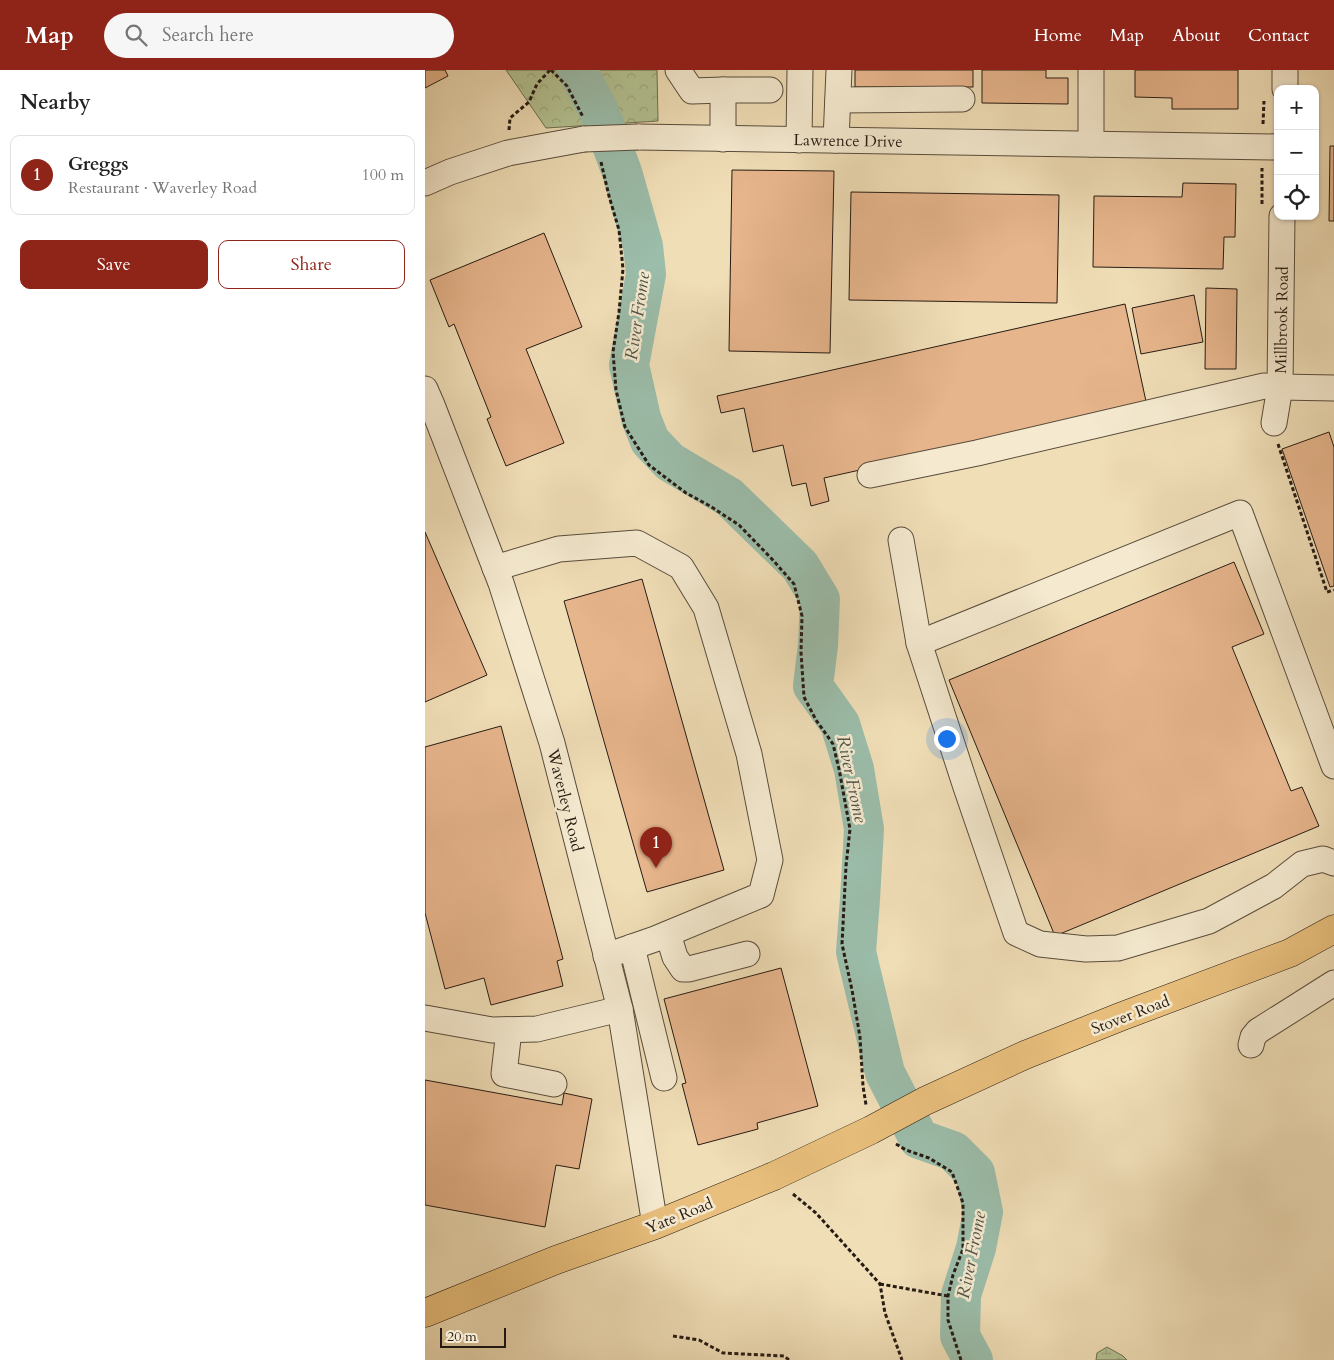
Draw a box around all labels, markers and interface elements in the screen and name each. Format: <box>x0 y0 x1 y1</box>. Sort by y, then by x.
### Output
search box <box>104 13 454 58</box>
text: Map <box>25 19 74 52</box>
icon: search <box>122 21 150 49</box>
text: Search here <box>162 22 254 48</box>
text: Home <box>1034 23 1082 48</box>
text: Map <box>1110 23 1144 48</box>
text: About <box>1172 23 1220 48</box>
text: Contact <box>1248 23 1309 48</box>
map controls <box>1274 85 1319 220</box>
button: + <box>1274 85 1319 130</box>
text: Nearby <box>20 88 91 117</box>
street label: Lawrence Drive <box>793 129 903 153</box>
button: − <box>1274 130 1319 175</box>
text: Greggs <box>68 151 129 177</box>
text: 1 <box>33 164 41 186</box>
text: 100 m <box>362 164 404 186</box>
button: locate <box>1274 175 1319 220</box>
text: Restaurant · Waverley Road <box>68 177 257 199</box>
button: Save <box>20 240 208 289</box>
button: Share <box>218 240 405 289</box>
street label: Millbrook Road <box>1270 266 1294 374</box>
water label: River Frome <box>619 269 656 362</box>
your location <box>934 726 960 752</box>
water label: River Frome <box>830 733 873 826</box>
street label: Waverley Road <box>541 746 589 854</box>
pin: 1 <box>640 827 672 868</box>
street label: Stover Road <box>1088 990 1173 1040</box>
street label: Yate Road <box>643 1192 717 1239</box>
water label: River Frome <box>951 1208 992 1301</box>
scale bar <box>440 1325 506 1348</box>
text: 20 m <box>447 1327 477 1346</box>

